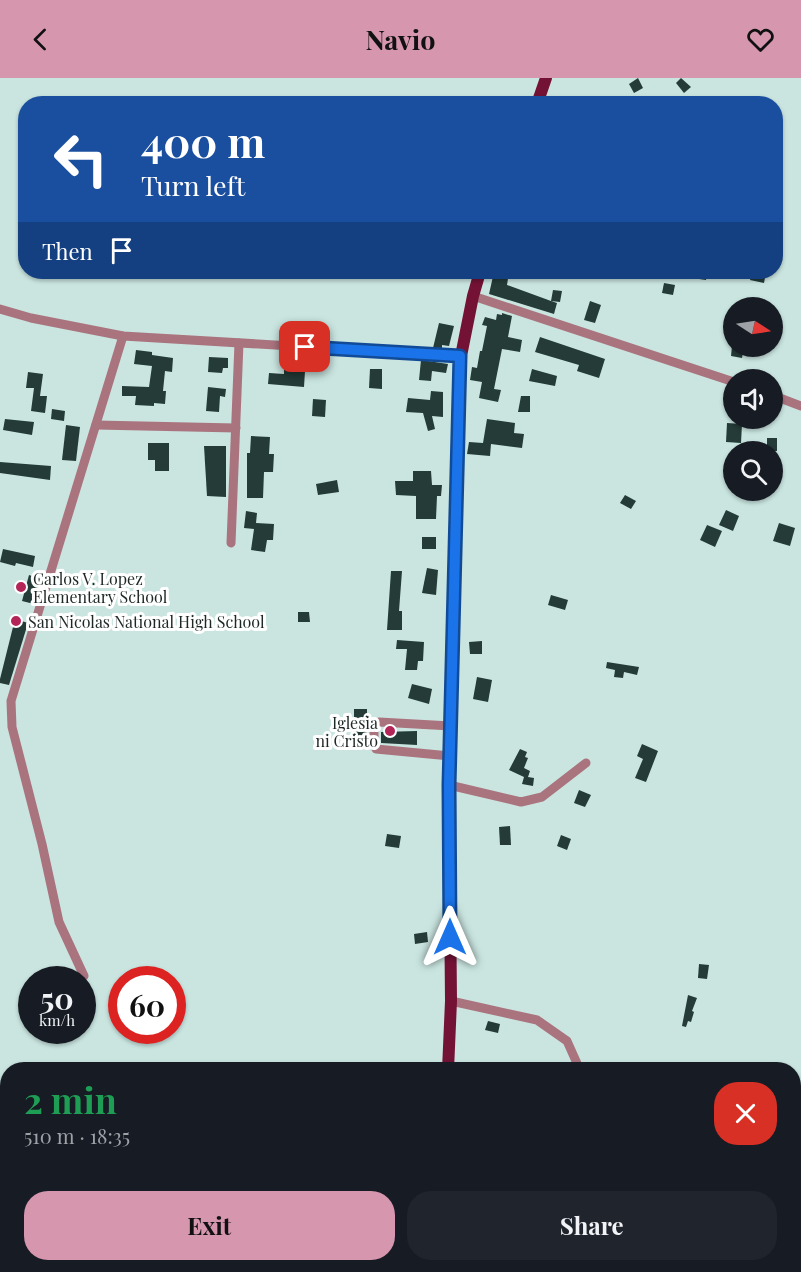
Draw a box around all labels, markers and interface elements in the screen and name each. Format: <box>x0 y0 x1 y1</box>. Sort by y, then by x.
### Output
text: Navio <box>365 21 436 57</box>
icon: back <box>24 23 57 56</box>
icon: heart <box>744 23 777 56</box>
text: 400 m <box>141 113 265 169</box>
icon: left <box>42 120 120 198</box>
text: Turn left <box>141 167 245 203</box>
icon: arrive <box>105 234 138 267</box>
text: Then <box>42 236 93 266</box>
north arrow <box>723 297 783 357</box>
map controls <box>723 297 783 501</box>
pin <box>279 321 330 372</box>
icon: arrive <box>288 330 321 363</box>
button: sound <box>723 369 783 429</box>
button: search <box>723 441 783 501</box>
place label: Carlos V. Lopez Elementary School <box>33 568 168 607</box>
marker: Carlos V. Lopez Elementary School <box>14 580 28 594</box>
place label: San Nicolas National High School <box>28 611 265 632</box>
marker: San Nicolas National High School <box>9 614 23 628</box>
place label: Iglesia ni Cristo <box>315 712 378 751</box>
marker: Iglesia ni Cristo <box>383 724 397 738</box>
position arrow <box>418 905 482 969</box>
speed limit sign: 60 <box>108 966 186 1044</box>
text: 50 <box>40 978 74 1018</box>
text: km/h <box>39 1010 75 1030</box>
text: 2 min <box>24 1075 117 1123</box>
button: close <box>714 1082 777 1145</box>
text: 510 m · 18:35 <box>24 1122 130 1149</box>
button: Exit <box>24 1191 395 1260</box>
button: Share <box>407 1191 777 1260</box>

